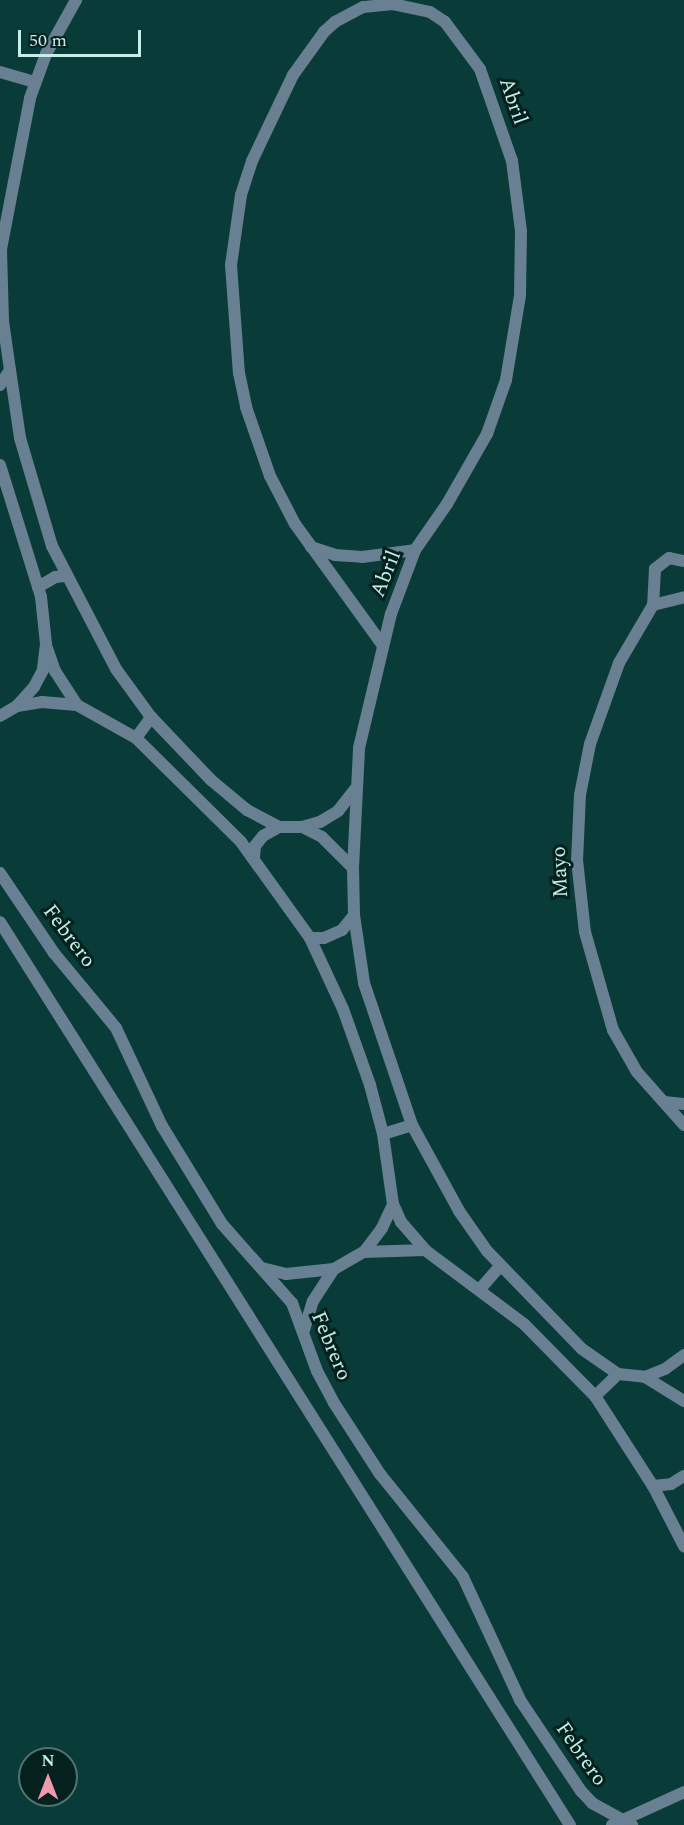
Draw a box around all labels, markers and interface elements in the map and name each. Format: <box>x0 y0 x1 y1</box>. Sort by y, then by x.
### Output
scale bar <box>21 18 144 56</box>
text: 50 m <box>29 27 67 54</box>
street label: Abril <box>493 74 533 128</box>
street label: Abril <box>365 547 407 601</box>
street label: Mayo <box>546 846 574 898</box>
street label: Febrero <box>37 900 101 972</box>
street label: Febrero <box>305 1308 357 1384</box>
street label: Febrero <box>550 1717 612 1791</box>
north arrow <box>18 1747 78 1807</box>
text: N <box>41 1749 55 1773</box>

